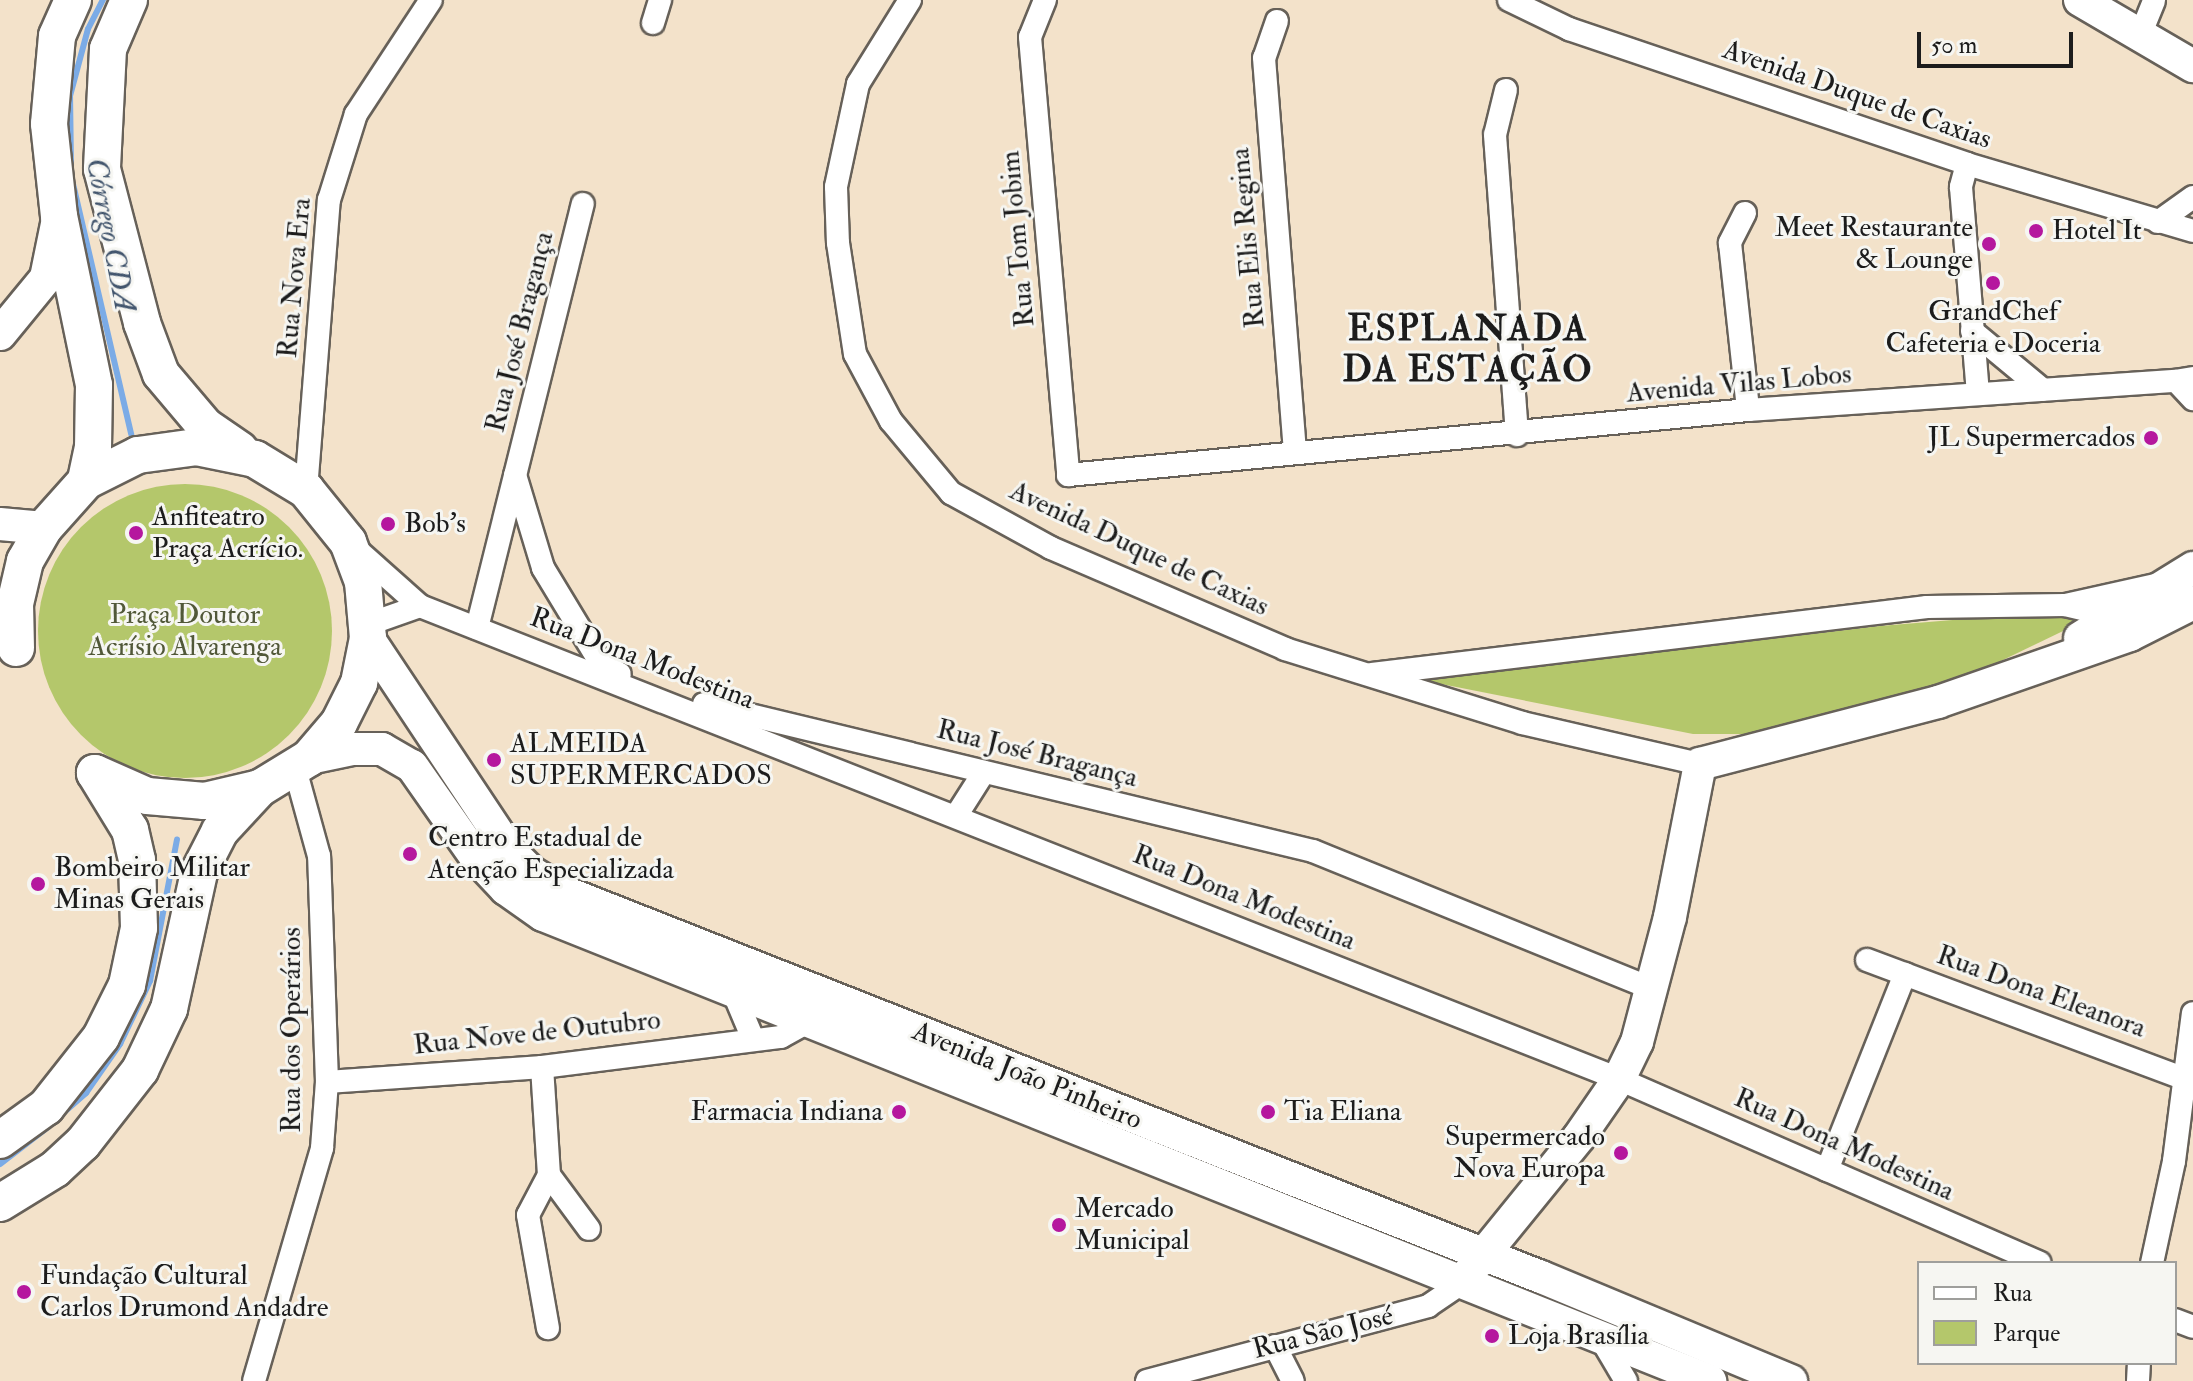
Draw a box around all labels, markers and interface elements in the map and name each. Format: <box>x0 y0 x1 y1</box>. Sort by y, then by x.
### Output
scale bar <box>1921 16 2077 66</box>
text: 50 m <box>1931 30 1977 61</box>
street label: Avenida Duque de Caxias <box>1718 33 1996 157</box>
street label: Rua Elis Regina <box>1223 147 1273 329</box>
street label: Rua Tom Jobim <box>994 149 1042 329</box>
water label: Córrego CDA <box>77 155 143 315</box>
street label: Rua Nova Era <box>271 196 319 360</box>
place label: Meet Restaurante & Lounge <box>1775 211 1973 277</box>
place label: Hotel It <box>2052 214 2142 248</box>
marker: Hotel It <box>2027 222 2045 240</box>
street label: Rua José Bragança <box>479 228 561 436</box>
marker: Meet Restaurante & Lounge <box>1980 235 1998 253</box>
marker: GrandChef Cafeteria e Doceria <box>1984 274 2002 292</box>
place label: GrandChef Cafeteria e Doceria <box>1886 295 2100 361</box>
district label: ESPLANADA DA ESTAÇÃO <box>1342 306 1594 391</box>
street label: Avenida Vilas Lobos <box>1625 357 1853 411</box>
place label: JL Supermercados <box>1928 421 2135 455</box>
marker: JL Supermercados <box>2142 429 2160 447</box>
street label: Avenida Duque de Caxias <box>1004 474 1274 624</box>
place label: Anfiteatro Praça Acrício. <box>152 500 303 566</box>
place label: Bob's <box>404 507 466 541</box>
marker: Bob's <box>379 515 397 533</box>
marker: Anfiteatro Praça Acrício. <box>127 524 145 542</box>
park label: Praça Doutor Acrísio Alvarenga <box>88 598 282 664</box>
street label: Rua Dona Modestina <box>525 601 759 717</box>
street label: Rua José Bragança <box>933 713 1141 795</box>
place label: ALMEIDA SUPERMERCADOS <box>510 727 772 793</box>
marker: ALMEIDA SUPERMERCADOS <box>485 751 503 769</box>
place label: Centro Estadual de Atenção Especializada <box>428 821 674 887</box>
street label: Rua Dona Modestina <box>1128 838 1360 958</box>
marker: Centro Estadual de Atenção Especializada <box>399 843 421 865</box>
place label: Bombeiro Militar Minas Gerais <box>54 851 250 917</box>
marker: Bombeiro Militar Minas Gerais <box>29 875 47 893</box>
street label: Rua dos Operários <box>275 927 309 1133</box>
street label: Rua Dona Eleanora <box>1932 939 2150 1045</box>
street label: Rua Nove de Outubro <box>412 1003 662 1063</box>
street label: Avenida João Pinheiro <box>907 1015 1147 1137</box>
street label: Rua Dona Modestina <box>1729 1081 1959 1209</box>
place label: Farmacia Indiana <box>691 1095 883 1129</box>
place label: Tia Eliana <box>1284 1095 1402 1129</box>
marker: Farmacia Indiana <box>890 1103 908 1121</box>
marker: Tia Eliana <box>1259 1103 1277 1121</box>
place label: Supermercado Nova Europa <box>1445 1120 1605 1186</box>
marker: Supermercado Nova Europa <box>1612 1144 1630 1162</box>
place label: Mercado Municipal <box>1075 1192 1189 1258</box>
marker: Mercado Municipal <box>1050 1216 1068 1234</box>
place label: Fundação Cultural Carlos Drumond Andadre <box>40 1259 328 1325</box>
legend <box>1917 1261 2177 1365</box>
text: Rua <box>1993 1278 2032 1309</box>
marker: Fundação Cultural Carlos Drumond Andadre <box>15 1283 33 1301</box>
street label: Rua São José <box>1249 1299 1397 1367</box>
text: Parque <box>1993 1318 2060 1349</box>
place label: Loja Brasília <box>1508 1319 1649 1353</box>
marker: Loja Brasília <box>1483 1327 1501 1345</box>

